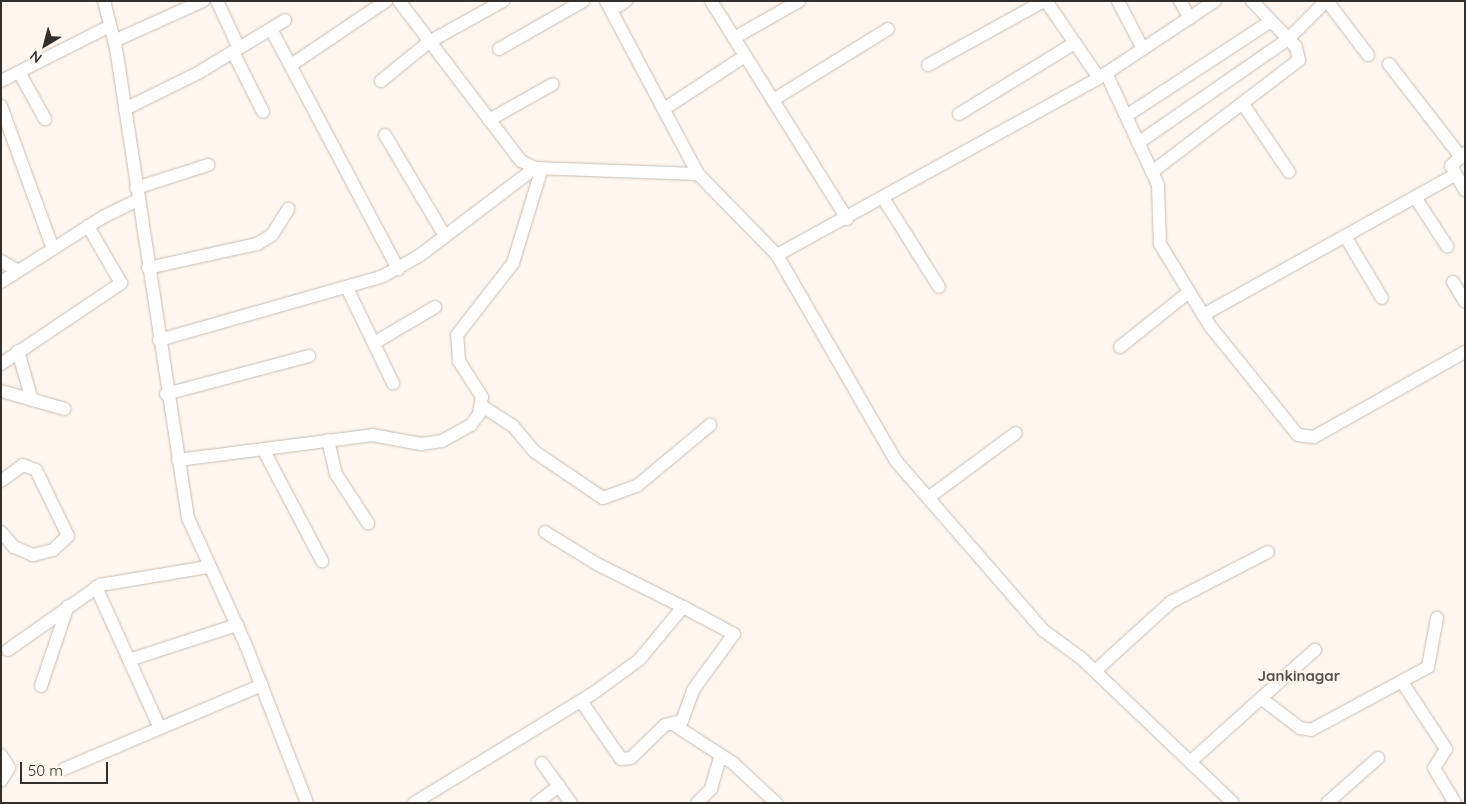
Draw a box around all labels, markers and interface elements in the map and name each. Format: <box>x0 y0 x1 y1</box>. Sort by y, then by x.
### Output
north arrow <box>20 20 70 70</box>
text: N <box>26 47 46 67</box>
district label: Jankinagar <box>1258 667 1340 685</box>
scale bar <box>22 752 110 784</box>
text: 50 m <box>28 761 63 780</box>

